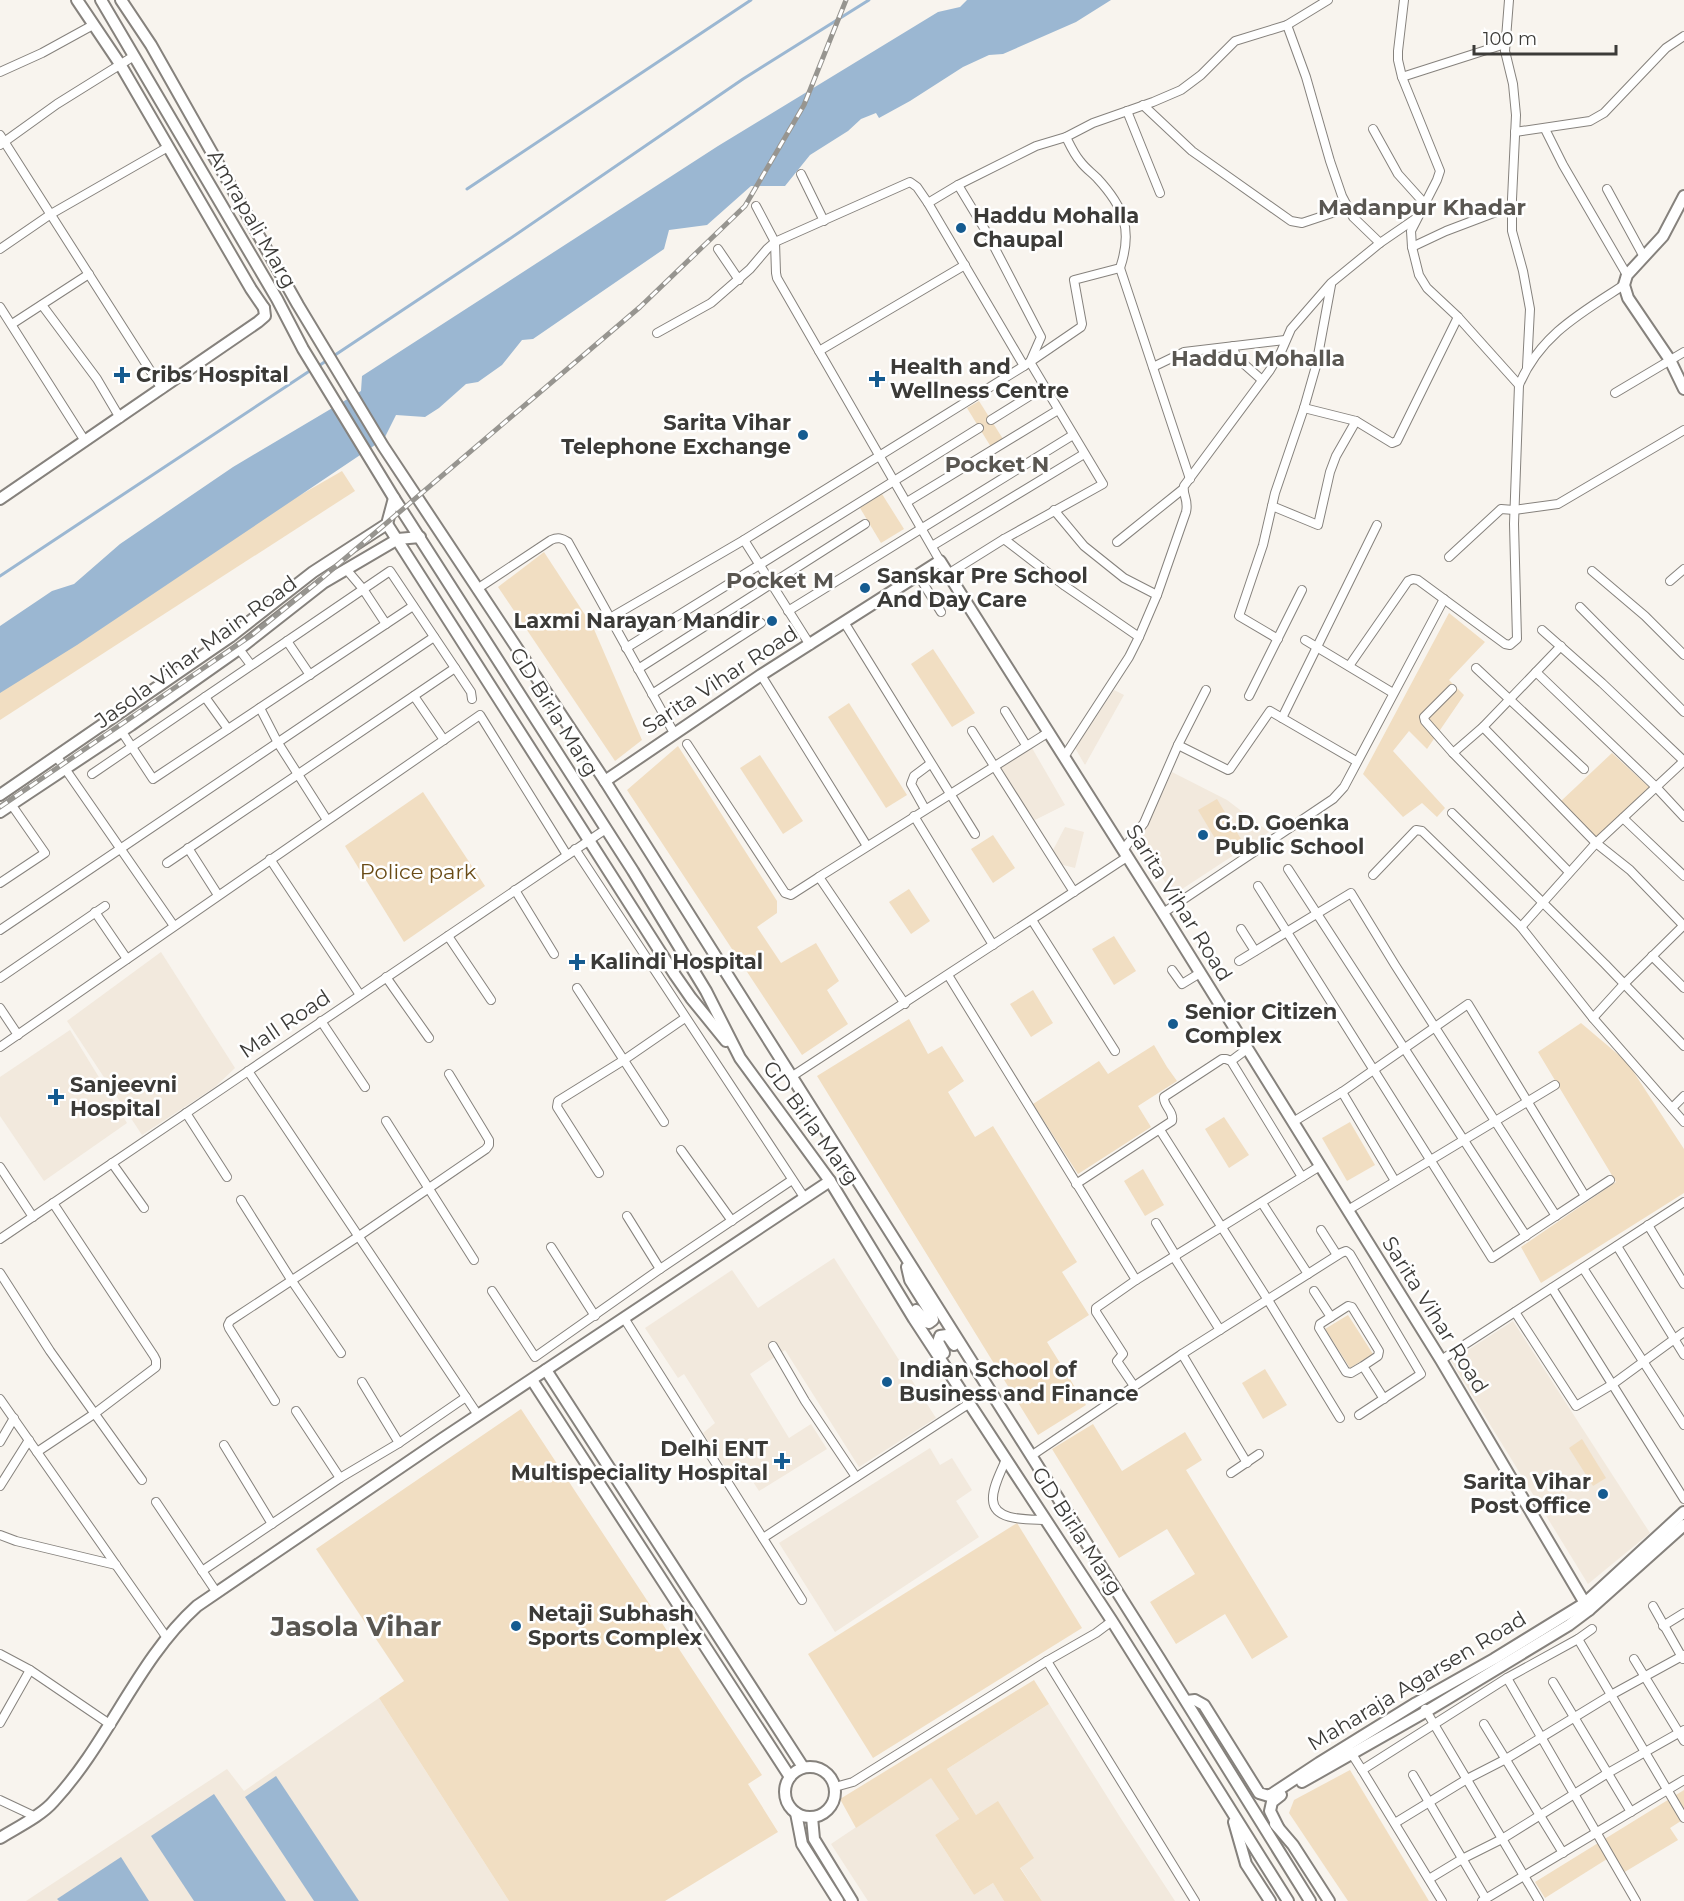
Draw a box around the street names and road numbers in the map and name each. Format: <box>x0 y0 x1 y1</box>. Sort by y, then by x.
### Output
street label: Amrapali Marg <box>203 145 302 292</box>
street label: Jasola Vihar Main Road <box>89 570 301 734</box>
street label: Sarita Vihar Road <box>637 620 802 739</box>
street label: GD Birla Marg <box>505 643 604 781</box>
street label: Sarita Vihar Road <box>1121 820 1238 986</box>
street label: Mall Road <box>235 984 335 1063</box>
street label: GD Birla Marg <box>758 1056 865 1190</box>
street label: Sarita Vihar Road <box>1377 1232 1494 1398</box>
street label: GD Birla Marg <box>1027 1462 1128 1599</box>
street label: Maharaja Agarsen Road <box>1303 1605 1530 1756</box>

